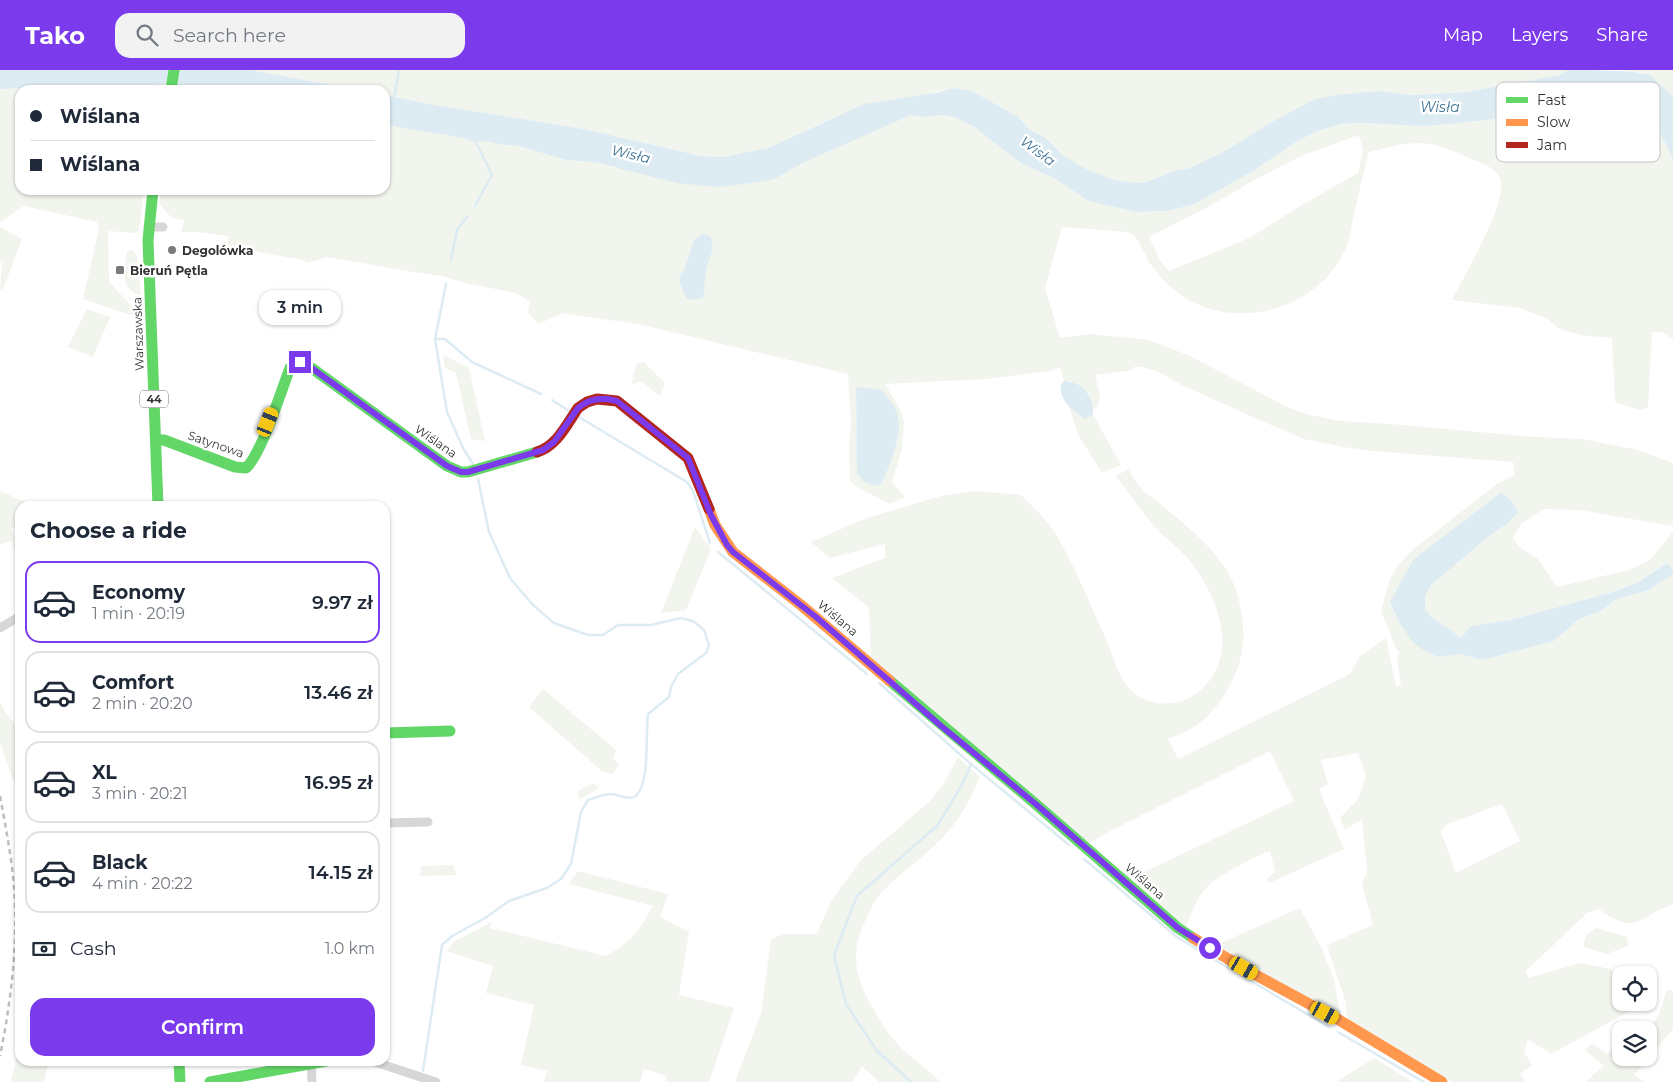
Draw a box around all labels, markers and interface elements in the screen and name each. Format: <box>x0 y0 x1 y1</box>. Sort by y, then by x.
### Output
search box <box>115 13 465 58</box>
text: Tako <box>25 21 85 50</box>
icon: search <box>133 21 161 49</box>
text: Search here <box>173 24 286 47</box>
text: Map <box>1443 24 1483 46</box>
text: Layers <box>1511 24 1568 46</box>
text: Share <box>1596 24 1648 46</box>
legend <box>1496 82 1660 162</box>
text: Fast <box>1537 91 1567 109</box>
water label: Wisła <box>1420 98 1460 116</box>
text: Wiślana <box>60 105 140 128</box>
text: Slow <box>1537 113 1571 131</box>
water label: Wisła <box>1017 132 1059 170</box>
text: Jam <box>1536 136 1567 154</box>
water label: Wisła <box>610 141 652 167</box>
text: Wiślana <box>60 153 140 176</box>
place label: Degolówka <box>182 243 253 258</box>
marker: Degolówka <box>166 244 178 256</box>
place label: Bieruń Pętla <box>130 263 208 279</box>
marker: Bieruń Pętla <box>114 264 126 276</box>
callout: 3 min <box>259 290 341 324</box>
street label: Warszawska <box>129 297 147 371</box>
text: 3 min <box>277 298 323 317</box>
route end <box>289 351 311 373</box>
road number: 44 <box>140 390 168 408</box>
car <box>255 405 280 439</box>
street label: Wiślana <box>412 421 460 461</box>
street label: Satynowa <box>186 427 246 461</box>
text: Choose a ride <box>30 517 187 544</box>
icon: car <box>32 580 77 625</box>
text: Economy <box>92 581 185 604</box>
text: 9.97 zł <box>312 591 373 614</box>
street label: Wiślana <box>815 597 861 639</box>
text: 1 min · 20:19 <box>92 604 185 623</box>
icon: car <box>32 670 77 715</box>
text: Comfort <box>92 671 174 694</box>
text: 13.46 zł <box>304 681 373 704</box>
text: 2 min · 20:20 <box>92 694 192 713</box>
icon: car <box>32 760 77 805</box>
text: XL <box>92 761 117 784</box>
text: 16.95 zł <box>305 771 373 794</box>
text: 3 min · 20:21 <box>92 784 188 803</box>
icon: car <box>32 850 77 895</box>
text: Black <box>92 851 148 874</box>
street label: Wiślana <box>1122 860 1168 902</box>
text: 14.15 zł <box>309 861 373 884</box>
text: 4 min · 20:22 <box>92 874 193 893</box>
icon: cash <box>30 935 58 963</box>
text: Cash <box>70 937 117 960</box>
route start <box>1199 937 1221 959</box>
text: 1.0 km <box>325 939 375 958</box>
car <box>1227 954 1260 982</box>
map controls <box>1612 966 1657 1066</box>
button: locate <box>1612 966 1657 1011</box>
button: Confirm <box>30 998 375 1056</box>
car <box>1308 999 1341 1027</box>
button: layers <box>1612 1021 1657 1066</box>

